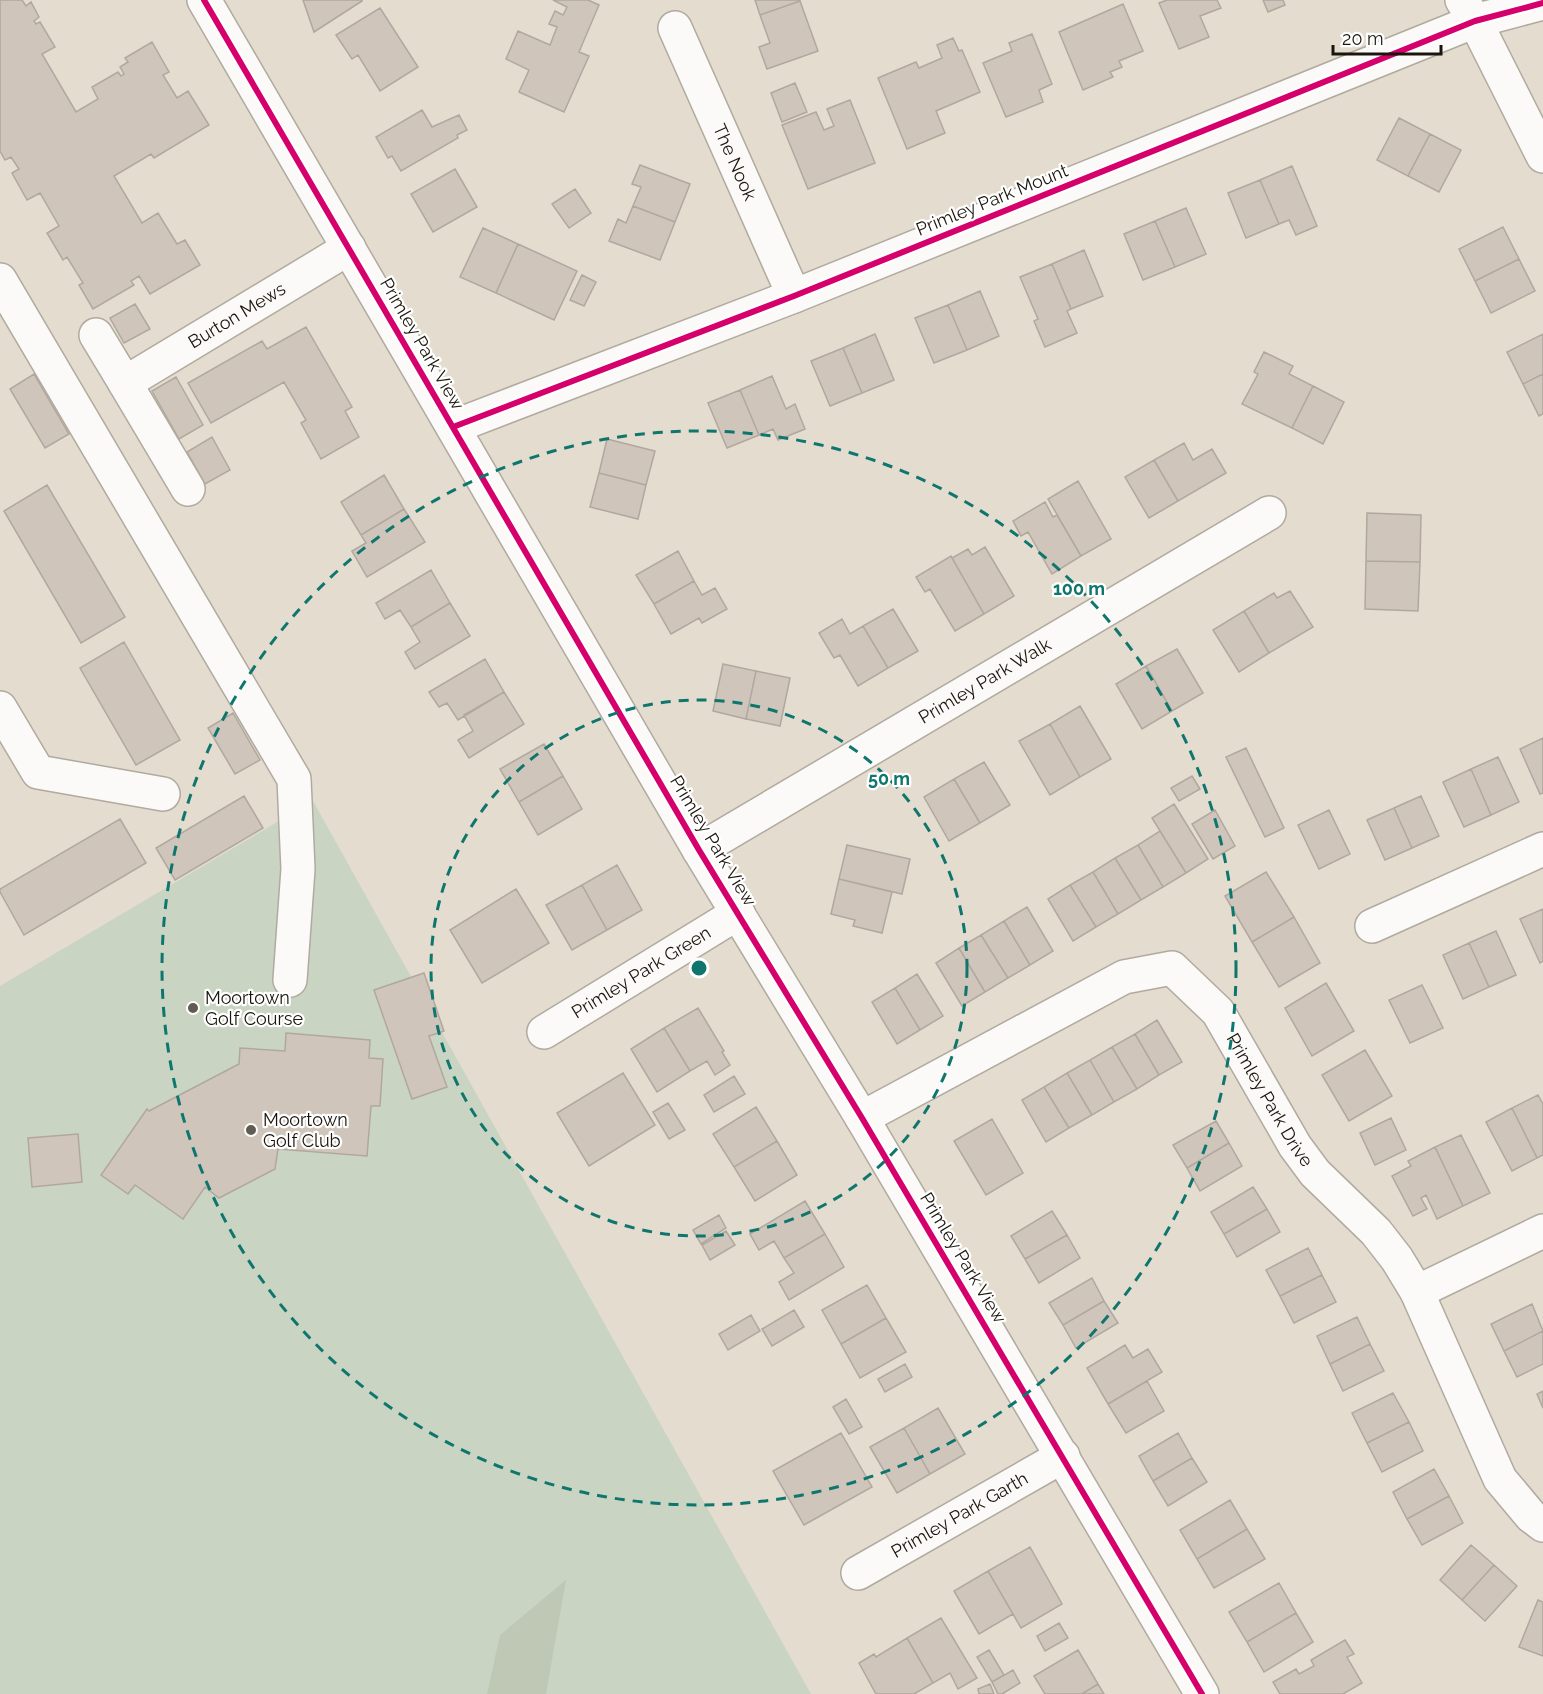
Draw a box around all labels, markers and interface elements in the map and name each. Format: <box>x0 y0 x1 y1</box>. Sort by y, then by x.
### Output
scale bar <box>1333 18 1441 56</box>
text: 20 m <box>1342 28 1384 49</box>
street label: The Nook <box>709 121 761 204</box>
street label: Primley Park Mount <box>913 159 1071 240</box>
street label: Primley Park View <box>376 274 469 414</box>
street label: Burton Mews <box>184 278 289 352</box>
text: 100 m <box>1053 578 1105 599</box>
street label: Primley Park Walk <box>915 633 1055 728</box>
text: 50 m <box>868 768 910 789</box>
street label: Primley Park View <box>666 772 761 910</box>
street label: Primley Park Green <box>568 921 714 1023</box>
centre of rings <box>689 958 709 978</box>
place label: Moortown Golf Course <box>205 987 303 1029</box>
marker: Moortown Golf Course <box>186 1001 200 1015</box>
street label: Primley Park Drive <box>1222 1029 1318 1171</box>
place label: Moortown Golf Club <box>263 1109 348 1151</box>
marker: Moortown Golf Club <box>244 1123 258 1137</box>
street label: Primley Park View <box>916 1189 1011 1327</box>
street label: Primley Park Garth <box>887 1467 1031 1562</box>

